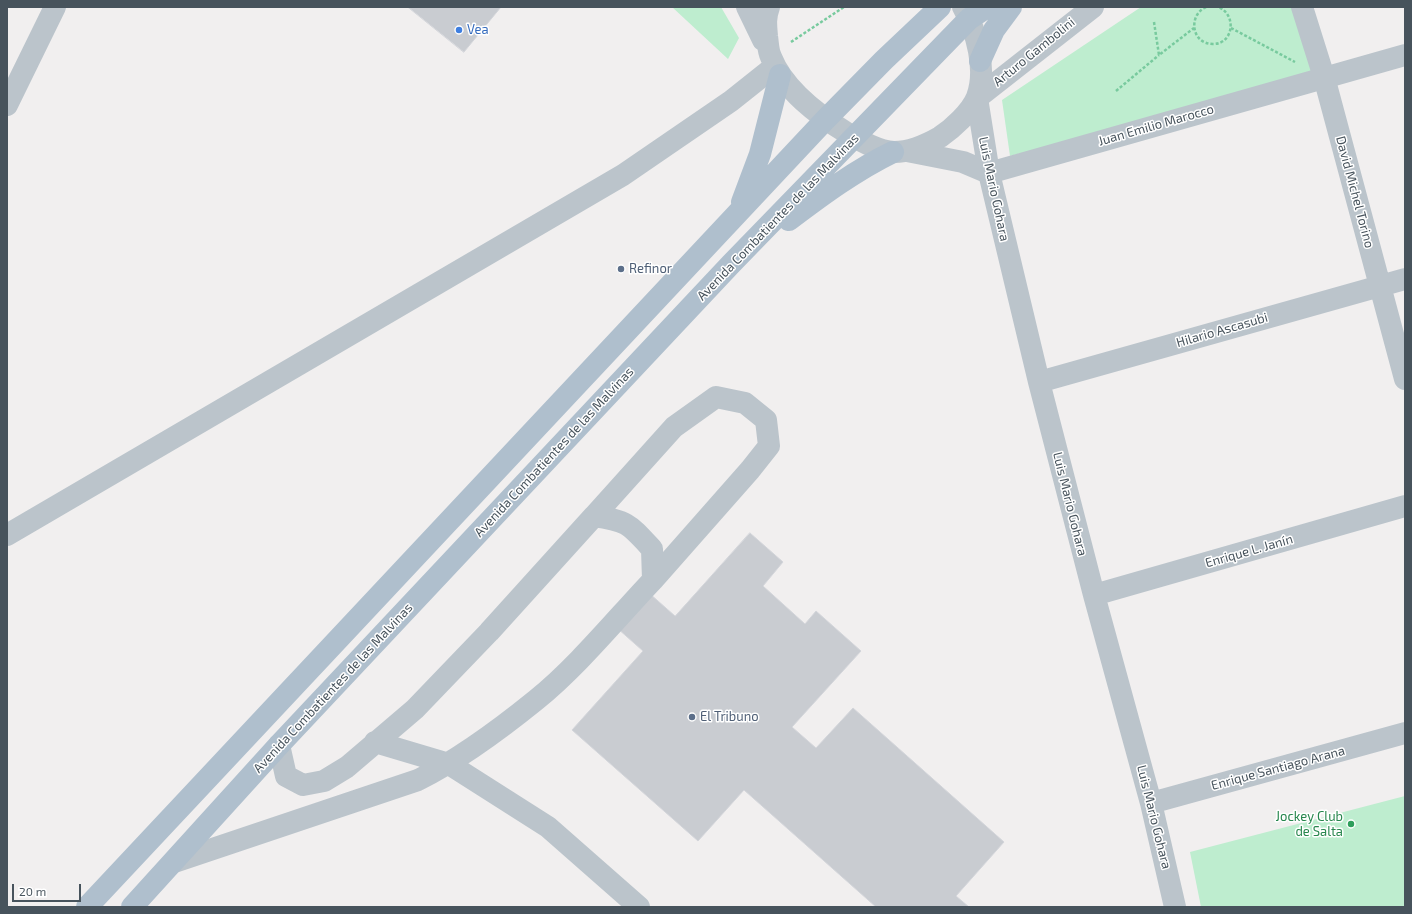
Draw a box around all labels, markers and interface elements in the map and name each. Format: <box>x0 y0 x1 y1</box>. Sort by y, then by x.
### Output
street label: Arturo Gambolini <box>990 14 1078 90</box>
place label: Vea <box>467 22 489 38</box>
marker: Vea <box>454 25 464 35</box>
street label: Juan Emilio Marocco <box>1096 101 1216 149</box>
street label: Avenida Combatientes de las Malvinas <box>694 130 862 304</box>
street label: David Michel Torino <box>1333 134 1377 250</box>
street label: Luis Mario Gohara <box>975 135 1013 243</box>
place label: Refinor <box>629 261 672 277</box>
marker: Refinor <box>616 264 626 274</box>
street label: Hilario Ascasubi <box>1174 309 1270 351</box>
street label: Avenida Combatientes de las Malvinas <box>471 364 637 540</box>
street label: Luis Mario Gohara <box>1050 450 1090 558</box>
street label: Enrique L. Janín <box>1203 531 1295 571</box>
street label: Avenida Combatientes de las Malvinas <box>250 600 416 776</box>
place label: El Tribuno <box>700 709 759 725</box>
marker: El Tribuno <box>687 712 697 722</box>
street label: Enrique Santiago Arana <box>1209 743 1347 793</box>
street label: Luis Mario Gohara <box>1134 763 1174 871</box>
place label: Jockey Club de Salta <box>1276 809 1343 840</box>
marker: Jockey Club de Salta <box>1346 819 1356 829</box>
scale bar <box>14 876 83 902</box>
text: 20 m <box>19 884 46 898</box>

